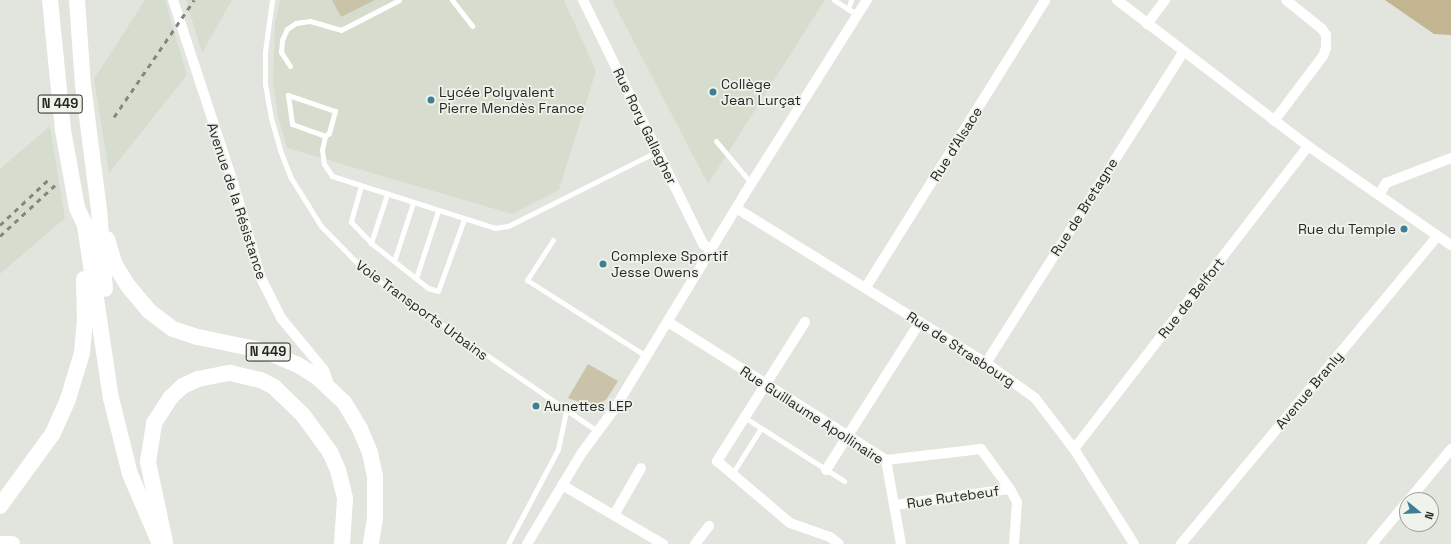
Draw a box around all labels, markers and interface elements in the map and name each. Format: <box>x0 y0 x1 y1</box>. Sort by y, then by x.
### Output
street label: Rue Rory Gallagher <box>610 65 680 187</box>
place label: Collège Jean Lurçat <box>721 76 801 108</box>
place label: Lycée Polyvalent Pierre Mendès France <box>439 84 584 116</box>
marker: Collège Jean Lurçat <box>708 87 718 97</box>
road number: N 449 <box>37 93 83 115</box>
marker: Lycée Polyvalent Pierre Mendès France <box>426 95 436 105</box>
street label: Rue d'Alsace <box>926 104 986 184</box>
street label: Avenue de la Résistance <box>204 120 270 282</box>
street label: Rue de Bretagne <box>1047 155 1121 259</box>
place label: Rue du Temple <box>1298 221 1396 237</box>
marker: Rue du Temple <box>1399 224 1409 234</box>
place label: Complexe Sportif Jesse Owens <box>611 248 728 280</box>
street label: Rue de Belfort <box>1154 254 1228 342</box>
street label: Voie Transports Urbains <box>352 256 492 364</box>
marker: Complexe Sportif Jesse Owens <box>598 259 608 269</box>
street label: Rue de Strasbourg <box>904 308 1018 390</box>
road number: N 449 <box>245 341 291 363</box>
street label: Avenue Branly <box>1272 348 1346 432</box>
street label: Rue Guillaume Apollinaire <box>737 362 887 468</box>
place label: Aunettes LEP <box>544 398 632 414</box>
marker: Aunettes LEP <box>531 401 541 411</box>
street label: Rue Rutebeuf <box>906 482 1000 512</box>
north arrow <box>1399 492 1439 532</box>
text: N <box>1422 510 1437 521</box>

